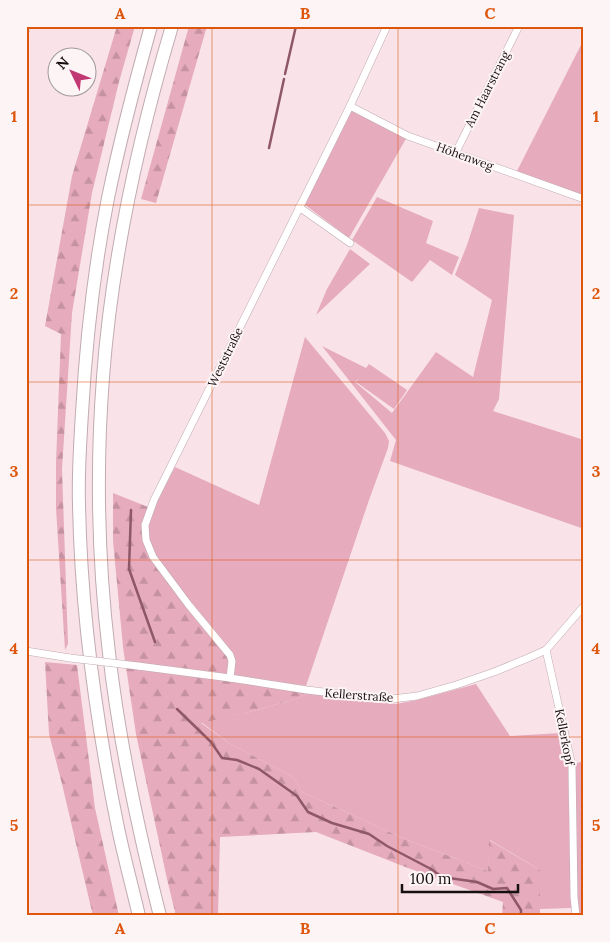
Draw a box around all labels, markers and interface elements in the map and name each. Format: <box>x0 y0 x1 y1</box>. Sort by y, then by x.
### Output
text: A <box>115 3 126 23</box>
text: B <box>300 3 311 23</box>
text: C <box>484 3 496 23</box>
north arrow <box>48 48 98 98</box>
street label: Am Haarstrang <box>461 48 513 131</box>
text: N <box>52 53 73 73</box>
text: 1 <box>11 106 17 126</box>
text: 1 <box>593 106 599 126</box>
street label: Höhenweg <box>434 139 496 173</box>
text: 2 <box>10 283 18 303</box>
text: 2 <box>592 283 600 303</box>
street label: Weststraße <box>204 324 246 389</box>
text: 3 <box>10 461 19 481</box>
text: 3 <box>592 461 601 481</box>
text: 4 <box>10 638 19 658</box>
text: 4 <box>592 638 601 658</box>
street label: Kellerstraße <box>324 685 394 705</box>
street label: Kellerkopf <box>552 707 578 767</box>
text: 5 <box>10 815 19 835</box>
text: 5 <box>592 815 601 835</box>
scale bar <box>402 862 519 894</box>
text: 100 m <box>410 869 451 888</box>
text: A <box>115 918 126 938</box>
text: B <box>300 918 311 938</box>
text: C <box>484 918 496 938</box>

